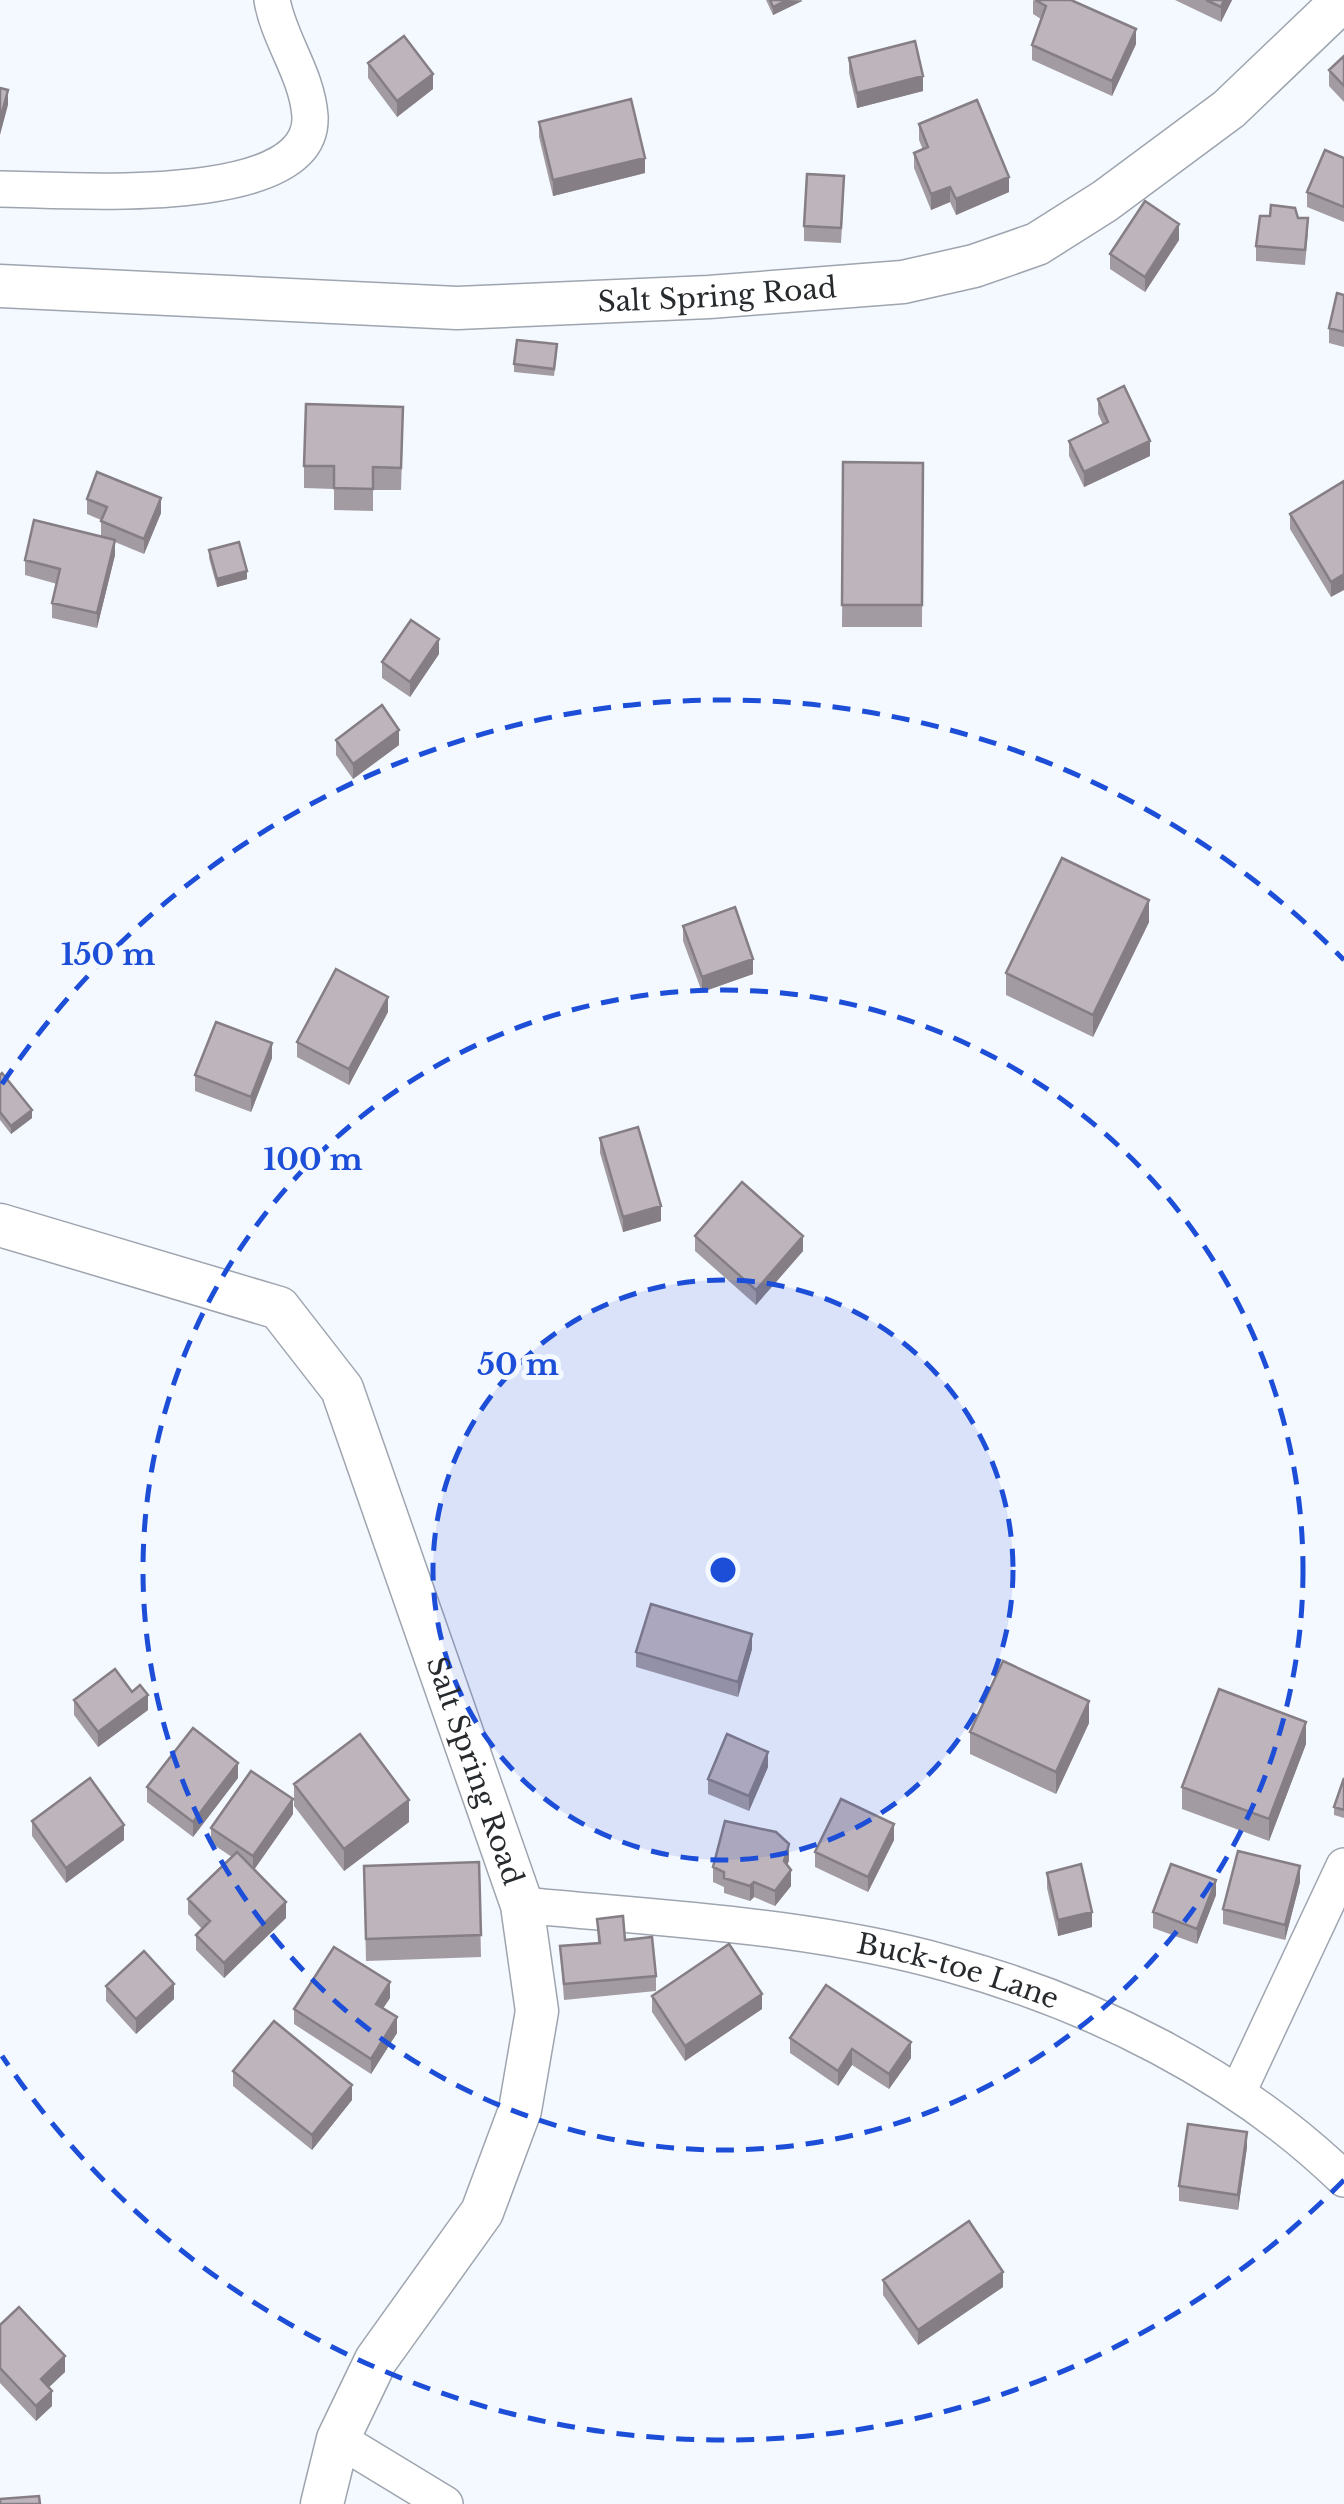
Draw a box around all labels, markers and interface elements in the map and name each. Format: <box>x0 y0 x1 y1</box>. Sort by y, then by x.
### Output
street label: Salt Spring Road <box>597 270 838 319</box>
text: 150 m <box>61 936 155 973</box>
text: 100 m <box>263 1141 363 1178</box>
text: 50 m <box>477 1346 559 1383</box>
centre of rings <box>705 1552 741 1588</box>
street label: Salt Spring Road <box>419 1652 531 1890</box>
street label: Buck-toe Lane <box>854 1926 1064 2016</box>

